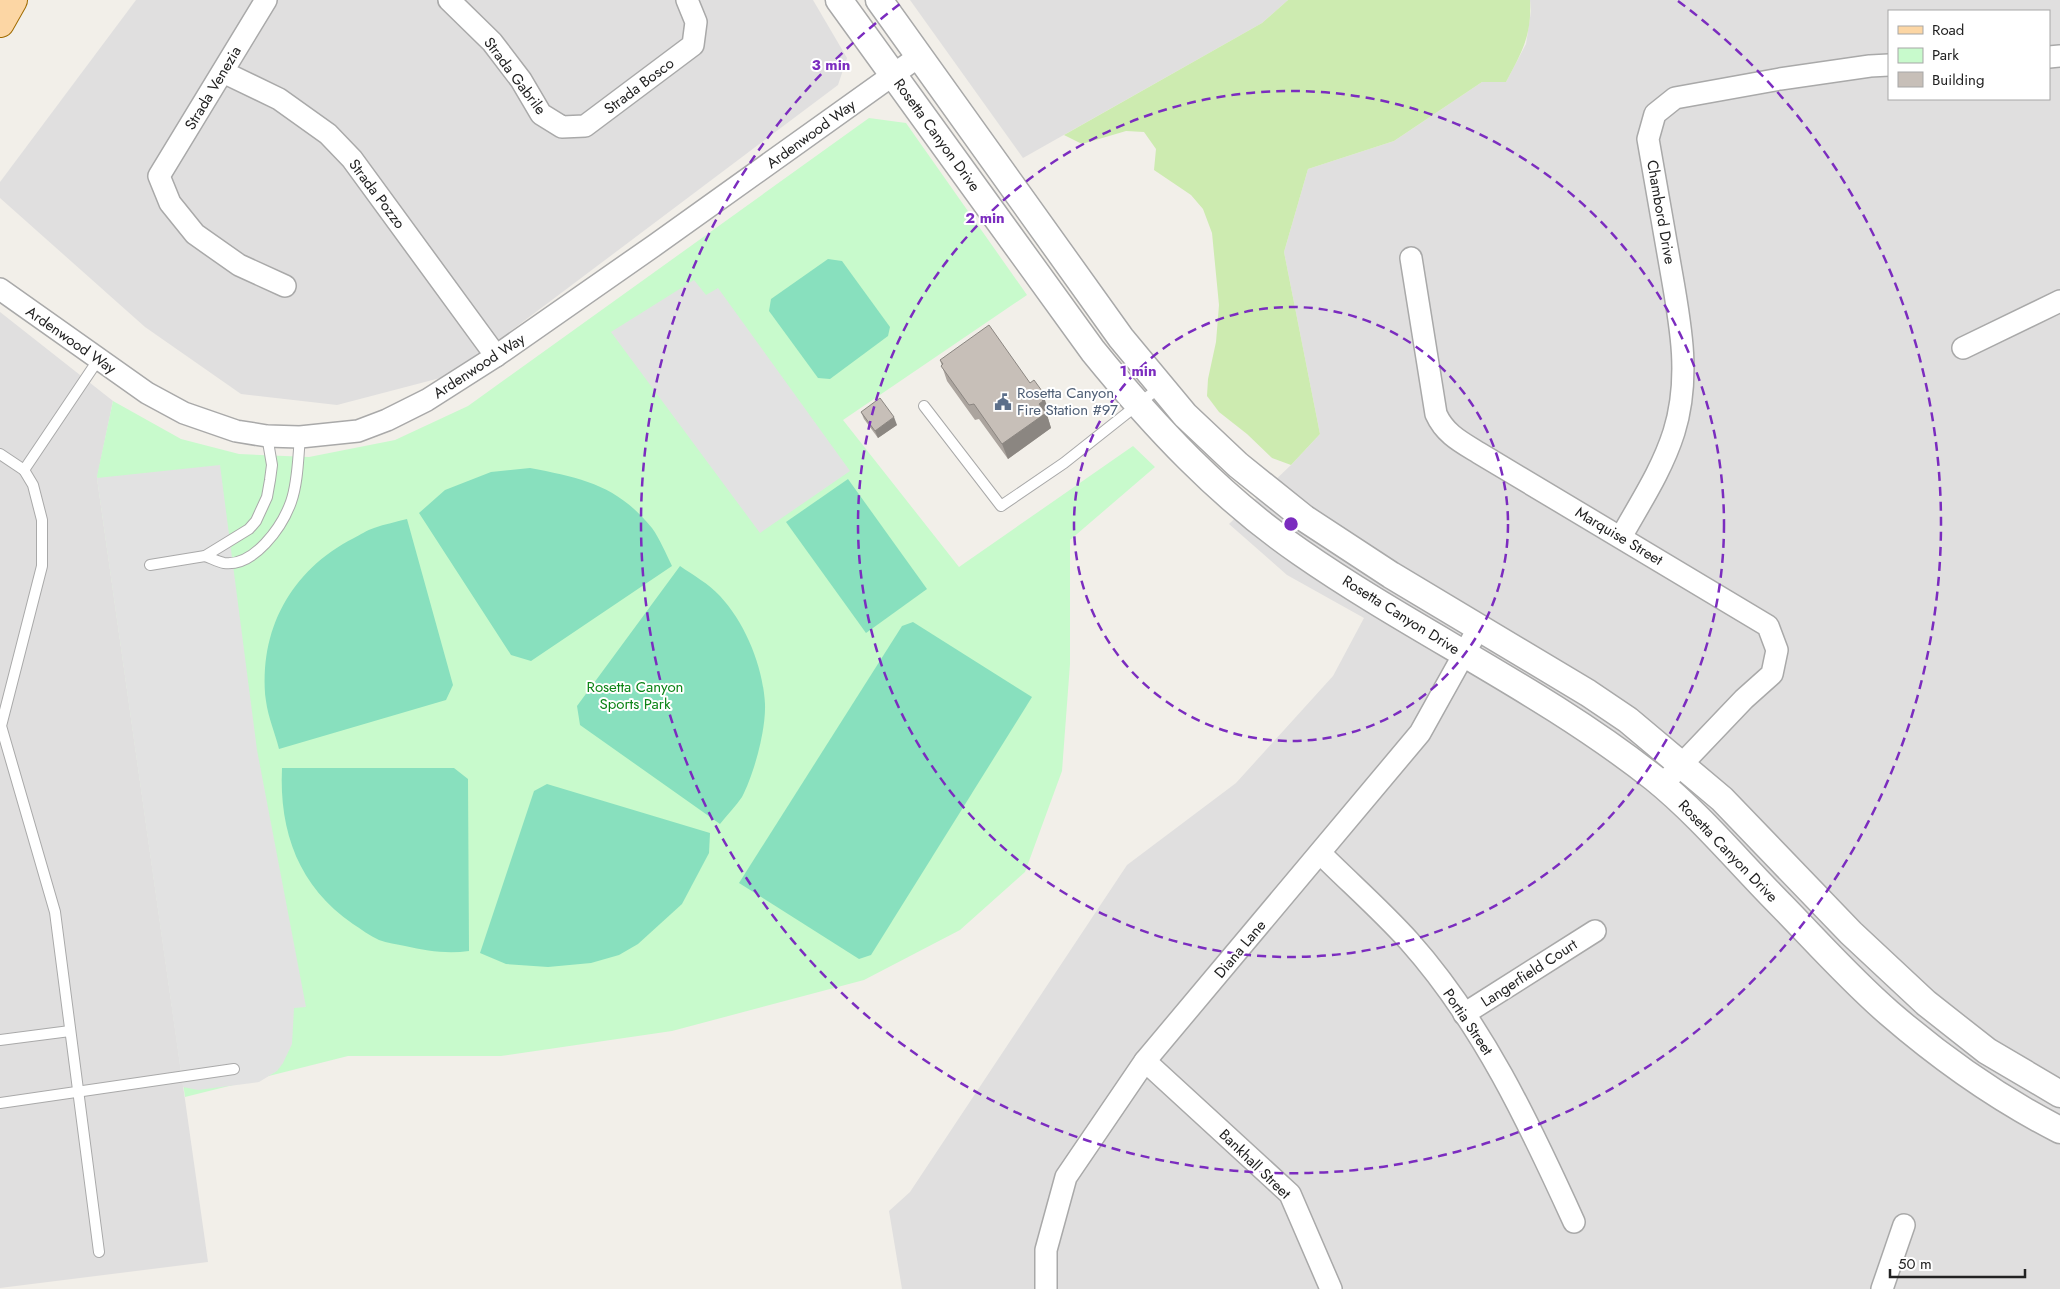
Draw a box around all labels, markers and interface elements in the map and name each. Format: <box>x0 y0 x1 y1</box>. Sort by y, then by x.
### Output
legend <box>1888 10 2050 100</box>
text: Road <box>1932 19 1964 41</box>
street label: Strada Gabrile <box>479 33 552 120</box>
street label: Strada Venezia <box>179 42 247 134</box>
text: Park <box>1932 44 1959 66</box>
street label: Strada Bosco <box>599 52 679 120</box>
text: 3 min <box>812 54 850 76</box>
text: Building <box>1932 69 1984 91</box>
street label: Rosetta Canyon Drive <box>888 74 986 196</box>
street label: Ardenwood Way <box>762 94 861 174</box>
street label: Strada Pozzo <box>343 154 411 234</box>
street label: Chambord Drive <box>1641 158 1681 266</box>
text: 2 min <box>965 207 1005 229</box>
street label: Ardenwood Way <box>21 301 121 380</box>
street label: Ardenwood Way <box>429 328 530 404</box>
text: 1 min <box>1119 360 1157 382</box>
place label: Rosetta Canyon Fire Station #97 <box>1017 382 1118 421</box>
public building icon: Rosetta Canyon Fire Station #97 <box>993 392 1013 412</box>
street label: Marquise Street <box>1571 501 1667 571</box>
centre of rings <box>1282 515 1300 533</box>
street label: Rosetta Canyon Drive <box>1338 570 1464 660</box>
park label: Rosetta Canyon Sports Park <box>586 676 684 715</box>
street label: Rosetta Canyon Drive <box>1673 795 1783 907</box>
street label: Diana Lane <box>1209 915 1271 983</box>
street label: Langerfield Court <box>1477 933 1582 1012</box>
street label: Portia Street <box>1438 984 1499 1060</box>
street label: Bankhall Street <box>1214 1124 1296 1204</box>
scale bar <box>1890 1246 2025 1278</box>
text: 50 m <box>1898 1253 1932 1275</box>

